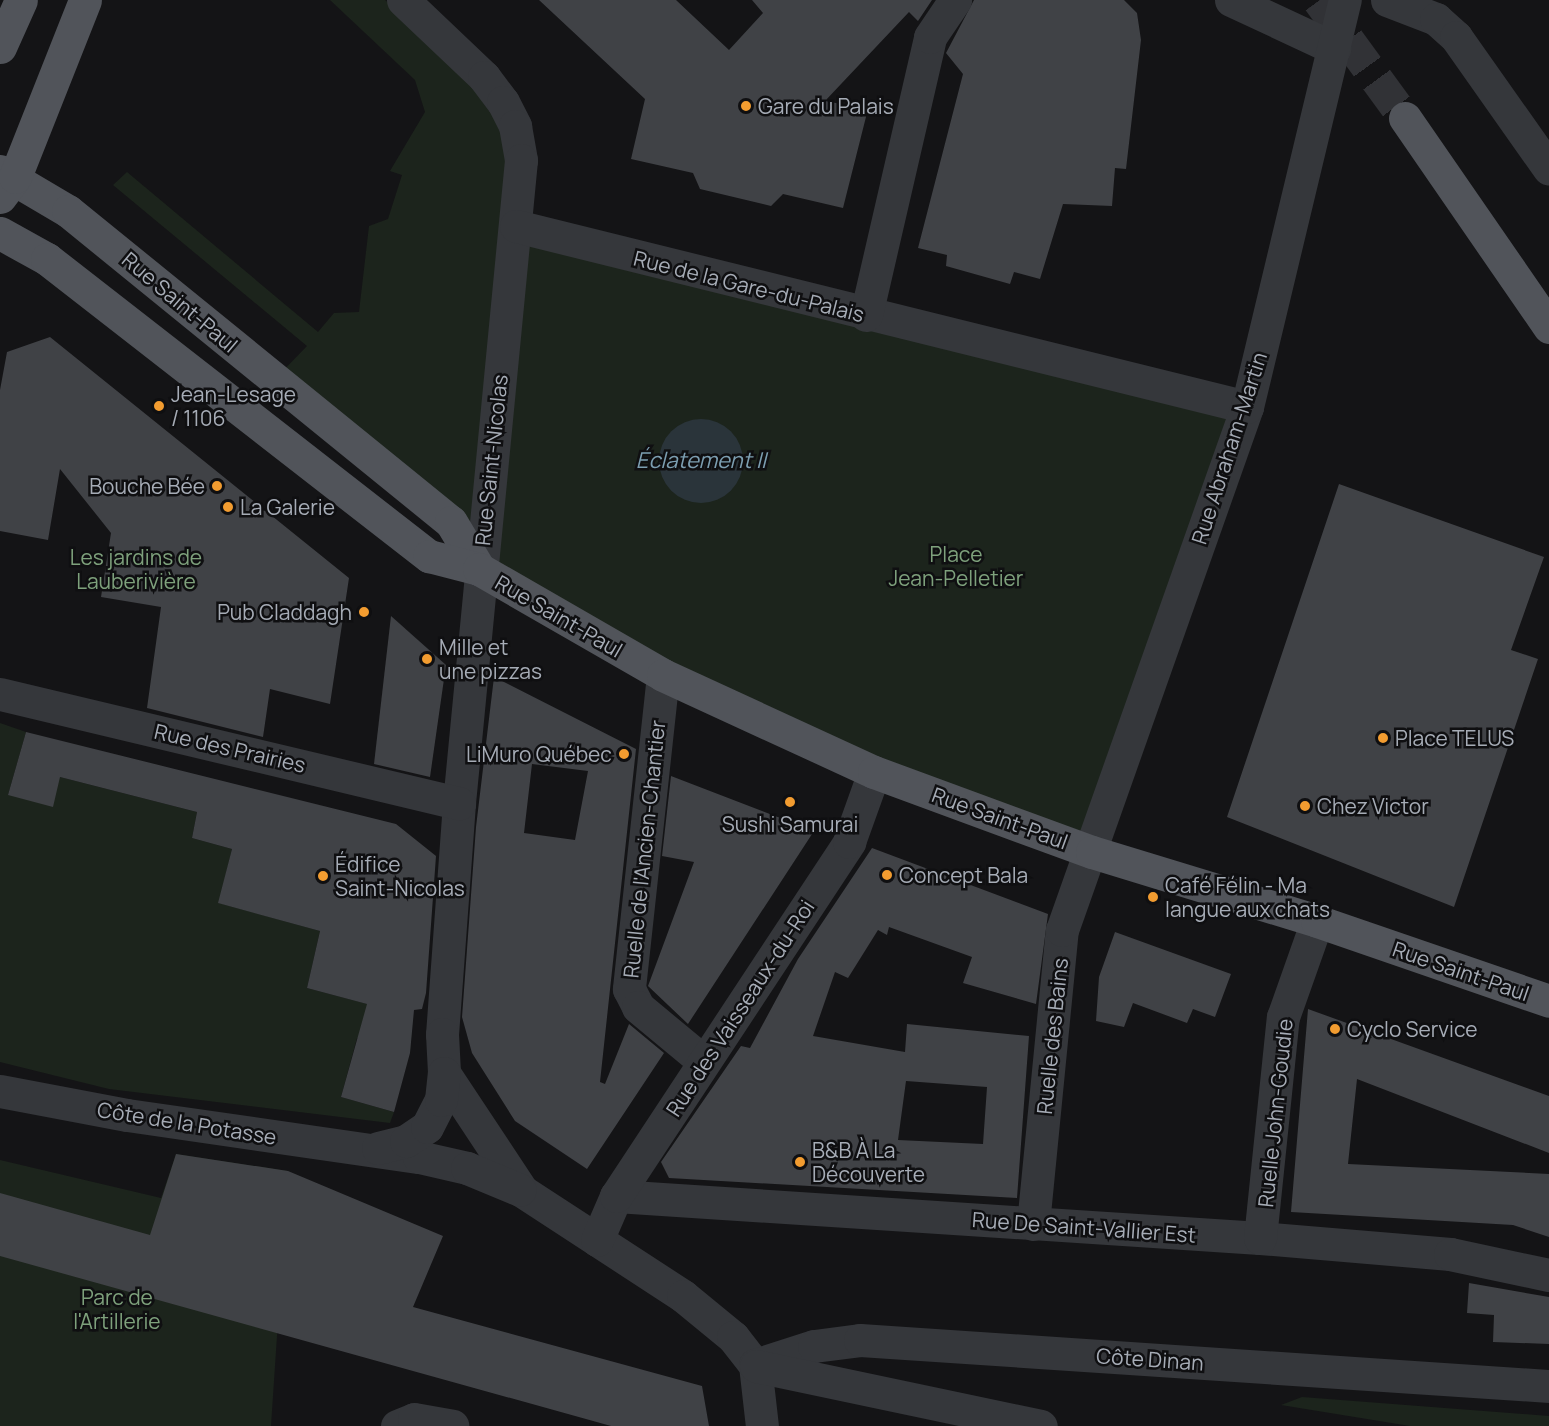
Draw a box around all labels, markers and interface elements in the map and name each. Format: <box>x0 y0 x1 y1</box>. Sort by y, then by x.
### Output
place label: Gare du Palais <box>758 93 894 119</box>
marker: Gare du Palais <box>739 99 753 113</box>
street label: Rue de la Gare-du-Palais <box>631 245 867 327</box>
street label: Rue Saint-Paul <box>117 247 243 357</box>
street label: Rue Abraham-Martin <box>1186 349 1272 547</box>
street label: Rue Saint-Nicolas <box>469 373 513 547</box>
place label: Jean-Lesage / 1106 <box>171 381 296 431</box>
marker: Jean-Lesage / 1106 <box>152 399 166 413</box>
water label: Éclatement II <box>636 448 766 474</box>
place label: Bouche Bée <box>89 473 205 499</box>
marker: Bouche Bée <box>210 479 224 493</box>
place label: La Galerie <box>240 494 335 520</box>
marker: La Galerie <box>221 500 235 514</box>
park label: Place Jean-Pelletier <box>889 541 1023 591</box>
park label: Les jardins de Lauberivière <box>70 544 202 594</box>
street label: Rue Saint-Paul <box>491 569 627 663</box>
place label: Pub Claddagh <box>217 599 352 625</box>
marker: Pub Claddagh <box>357 605 371 619</box>
place label: Mille et une pizzas <box>439 634 542 684</box>
marker: Mille et une pizzas <box>420 652 434 666</box>
street label: Rue des Prairies <box>152 718 308 778</box>
street label: Ruelle de l'Ancien-Chantier <box>618 719 670 979</box>
place label: Place TELUS <box>1395 725 1514 751</box>
marker: Place TELUS <box>1376 731 1390 745</box>
place label: LiMuro Québec <box>466 741 612 767</box>
marker: LiMuro Québec <box>617 747 631 761</box>
street label: Rue Saint-Paul <box>929 782 1071 854</box>
place label: Chez Victor <box>1317 793 1429 819</box>
marker: Sushi Samurai <box>783 795 797 809</box>
marker: Chez Victor <box>1298 799 1312 813</box>
place label: Sushi Samurai <box>722 811 858 837</box>
place label: Édifice Saint-Nicolas <box>335 851 465 901</box>
place label: Concept Bala <box>899 862 1028 888</box>
marker: Concept Bala <box>880 868 894 882</box>
marker: Édifice Saint-Nicolas <box>316 869 330 883</box>
place label: Café Félin - Ma langue aux chats <box>1165 872 1330 922</box>
marker: Café Félin - Ma langue aux chats <box>1146 890 1160 904</box>
street label: Rue des Vaisseaux-du-Roi <box>661 895 819 1121</box>
street label: Rue Saint-Paul <box>1389 936 1533 1006</box>
street label: Ruelle des Bains <box>1031 957 1073 1115</box>
place label: Cyclo Service <box>1347 1016 1477 1042</box>
street label: Ruelle John-Goudie <box>1253 1017 1297 1209</box>
marker: Cyclo Service <box>1328 1022 1342 1036</box>
street label: Côte de la Potasse <box>96 1096 278 1150</box>
place label: B&B À La Découverte <box>812 1137 925 1187</box>
marker: B&B À La Découverte <box>793 1155 807 1169</box>
street label: Rue De Saint-Vallier Est <box>971 1207 1197 1247</box>
park label: Parc de l'Artillerie <box>73 1284 161 1334</box>
street label: Côte Dinan <box>1095 1343 1205 1375</box>

